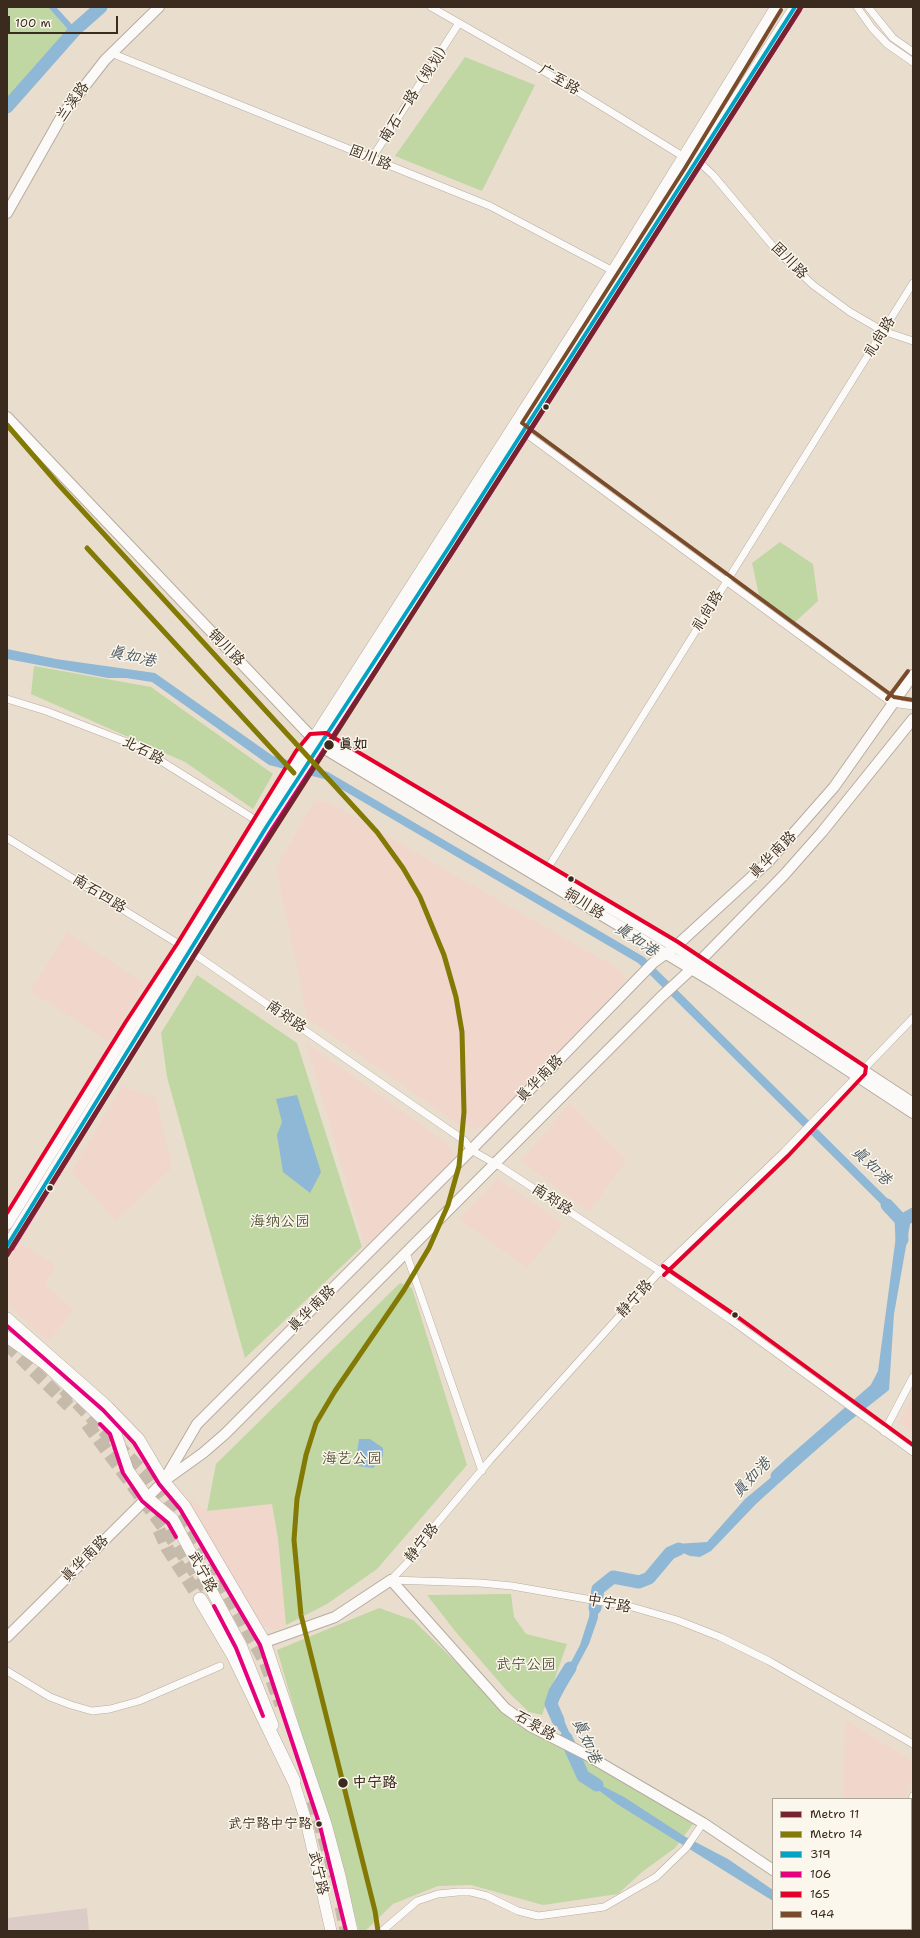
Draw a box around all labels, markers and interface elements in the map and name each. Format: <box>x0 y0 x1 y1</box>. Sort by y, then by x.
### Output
scale bar <box>10 8 120 34</box>
text: 100 m <box>15 15 51 31</box>
street label: 南石一路（规划） <box>376 36 456 146</box>
street label: 广至路 <box>535 61 583 99</box>
street label: 兰溪路 <box>52 79 94 125</box>
street label: 固川路 <box>346 141 394 175</box>
street label: 固川路 <box>767 239 811 283</box>
street label: 礼尚路 <box>860 313 900 361</box>
unlabelled marker <box>541 402 551 412</box>
street label: 礼尚路 <box>688 587 728 635</box>
street label: 铜川路 <box>204 626 248 670</box>
water label: 真如港 <box>106 642 158 672</box>
street label: 北石路 <box>119 733 167 769</box>
place label: 真如 <box>338 736 368 754</box>
marker: 真如 <box>322 738 336 752</box>
street label: 真华南路 <box>745 827 801 883</box>
street label: 南石四路 <box>69 870 129 918</box>
unlabelled marker <box>566 874 576 884</box>
street label: 铜川路 <box>560 884 608 924</box>
water label: 真如港 <box>611 919 661 961</box>
street label: 南郑路 <box>262 997 310 1037</box>
street label: 真华南路 <box>513 1051 567 1107</box>
water label: 真如港 <box>847 1142 895 1190</box>
street label: 南郑路 <box>528 1180 576 1220</box>
unlabelled marker <box>45 1183 55 1193</box>
park label: 海纳公园 <box>250 1213 310 1231</box>
street label: 静宁路 <box>613 1276 657 1322</box>
street label: 真华南路 <box>284 1281 340 1337</box>
unlabelled marker <box>730 1310 740 1320</box>
park label: 海艺公园 <box>322 1450 382 1468</box>
water label: 真如港 <box>728 1454 776 1502</box>
street label: 静宁路 <box>401 1520 443 1566</box>
street label: 真华南路 <box>57 1531 113 1587</box>
street label: 武宁路 <box>183 1548 221 1596</box>
street label: 中宁路 <box>585 1591 633 1617</box>
park label: 武宁公园 <box>496 1656 556 1674</box>
street label: 石泉路 <box>511 1707 559 1745</box>
water label: 真如港 <box>567 1715 605 1767</box>
place label: 中宁路 <box>352 1774 397 1792</box>
marker: 中宁路 <box>336 1776 350 1790</box>
legend <box>772 1798 912 1930</box>
text: Metro 11 <box>810 1806 859 1822</box>
place label: 武宁路中宁路 <box>228 1816 312 1832</box>
marker: 武宁路中宁路 <box>314 1819 324 1829</box>
text: Metro 14 <box>810 1826 862 1842</box>
text: 319 <box>810 1846 831 1862</box>
street label: 武宁路 <box>304 1849 332 1897</box>
text: 106 <box>810 1866 831 1882</box>
text: 165 <box>810 1886 830 1902</box>
text: 944 <box>810 1906 834 1922</box>

